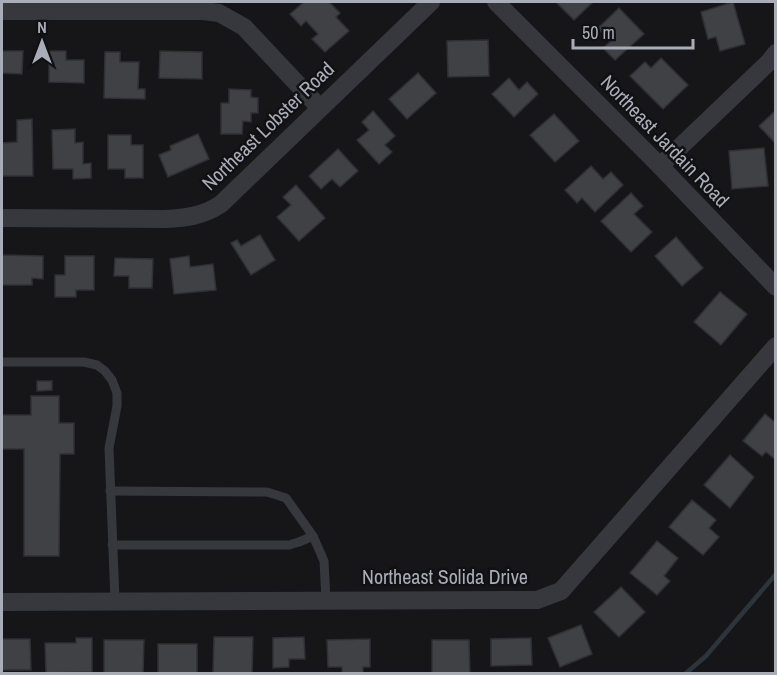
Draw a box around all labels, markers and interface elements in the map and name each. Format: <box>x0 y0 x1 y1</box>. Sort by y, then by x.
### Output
north arrow <box>12 12 72 72</box>
scale bar <box>573 12 693 50</box>
text: N <box>37 16 47 38</box>
text: 50 m <box>582 20 615 45</box>
street label: Northeast Lobster Road <box>196 55 340 196</box>
street label: Northeast Jardain Road <box>595 69 736 213</box>
street label: Northeast Solida Drive <box>362 563 528 590</box>

